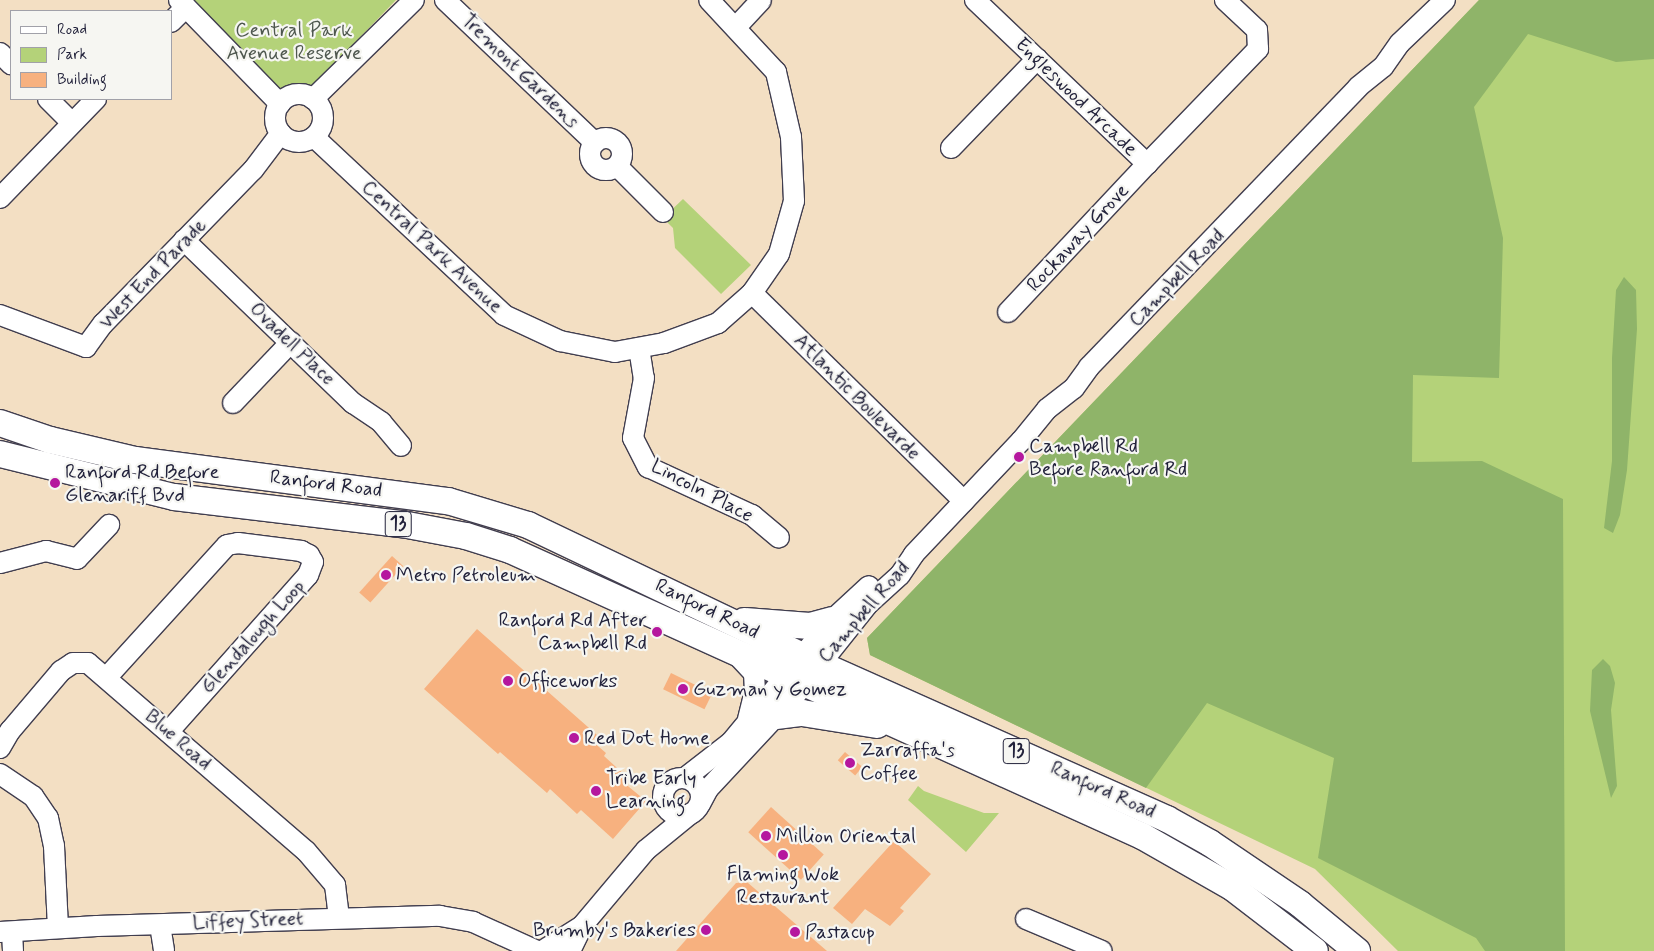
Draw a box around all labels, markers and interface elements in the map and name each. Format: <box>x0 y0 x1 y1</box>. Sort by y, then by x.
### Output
legend <box>10 10 172 100</box>
street label: Tremont Gardens <box>459 11 581 131</box>
park label: Central Park Avenue Reserve <box>226 19 362 66</box>
text: Road <box>57 20 87 40</box>
street label: Engleswood Arcade <box>1011 33 1141 161</box>
text: Park <box>57 45 87 65</box>
text: Building <box>57 70 107 90</box>
street label: Central Park Avenue <box>358 177 506 317</box>
street label: Rockaway Grove <box>1022 179 1134 297</box>
street label: West End Parade <box>95 214 211 334</box>
street label: Campbell Road <box>1125 224 1229 332</box>
street label: Ovadell Place <box>244 297 340 391</box>
street label: Atlantic Boulevarde <box>789 329 925 465</box>
place label: Campbell Rd Before Ranford Rd <box>1029 434 1183 481</box>
marker: Campbell Rd Before Ranford Rd <box>1013 451 1025 463</box>
street label: Lincoln Place <box>648 455 756 527</box>
place label: Ranford Rd Before Glenariff Bvd <box>65 460 219 507</box>
street label: Ranford Road <box>269 465 383 503</box>
marker: Ranford Rd Before Glenariff Bvd <box>49 477 61 489</box>
road number: 13 <box>384 508 412 540</box>
street label: Campbell Road <box>814 557 914 667</box>
place label: Metro Petroleum <box>396 563 536 587</box>
marker: Metro Petroleum <box>380 569 392 581</box>
street label: Glendalough Loop <box>195 574 311 700</box>
street label: Ranford Road <box>652 574 762 644</box>
place label: Ranford Rd After Campbell Rd <box>501 608 647 655</box>
marker: Ranford Rd After Campbell Rd <box>651 626 663 638</box>
place label: Officeworks <box>518 669 617 693</box>
marker: Officeworks <box>502 675 514 687</box>
place label: Guzman y Gomez <box>693 677 848 701</box>
marker: Guzman y Gomez <box>677 683 689 695</box>
street label: Blue Road <box>140 704 216 776</box>
place label: Red Dot Home <box>584 726 704 750</box>
marker: Red Dot Home <box>568 732 580 744</box>
road number: 13 <box>1002 734 1030 768</box>
place label: Zarraffa's Coffee <box>860 739 955 786</box>
street label: Ranford Road <box>1047 756 1159 824</box>
marker: Zarraffa's Coffee <box>844 757 856 769</box>
place label: Tribe Early Learning <box>606 767 696 814</box>
marker: Tribe Early Learning <box>590 785 602 797</box>
place label: Million Oriental <box>776 824 909 848</box>
marker: Million Oriental <box>760 830 772 842</box>
marker: Flaming Wok Restaurant <box>777 849 789 861</box>
place label: Flaming Wok Restaurant <box>726 863 840 910</box>
street label: Liffey Street <box>190 907 306 935</box>
place label: Brumby's Bakeries <box>530 918 696 942</box>
place label: Pastacup <box>805 920 875 944</box>
marker: Brumby's Bakeries <box>700 924 712 936</box>
marker: Pastacup <box>789 926 801 938</box>

